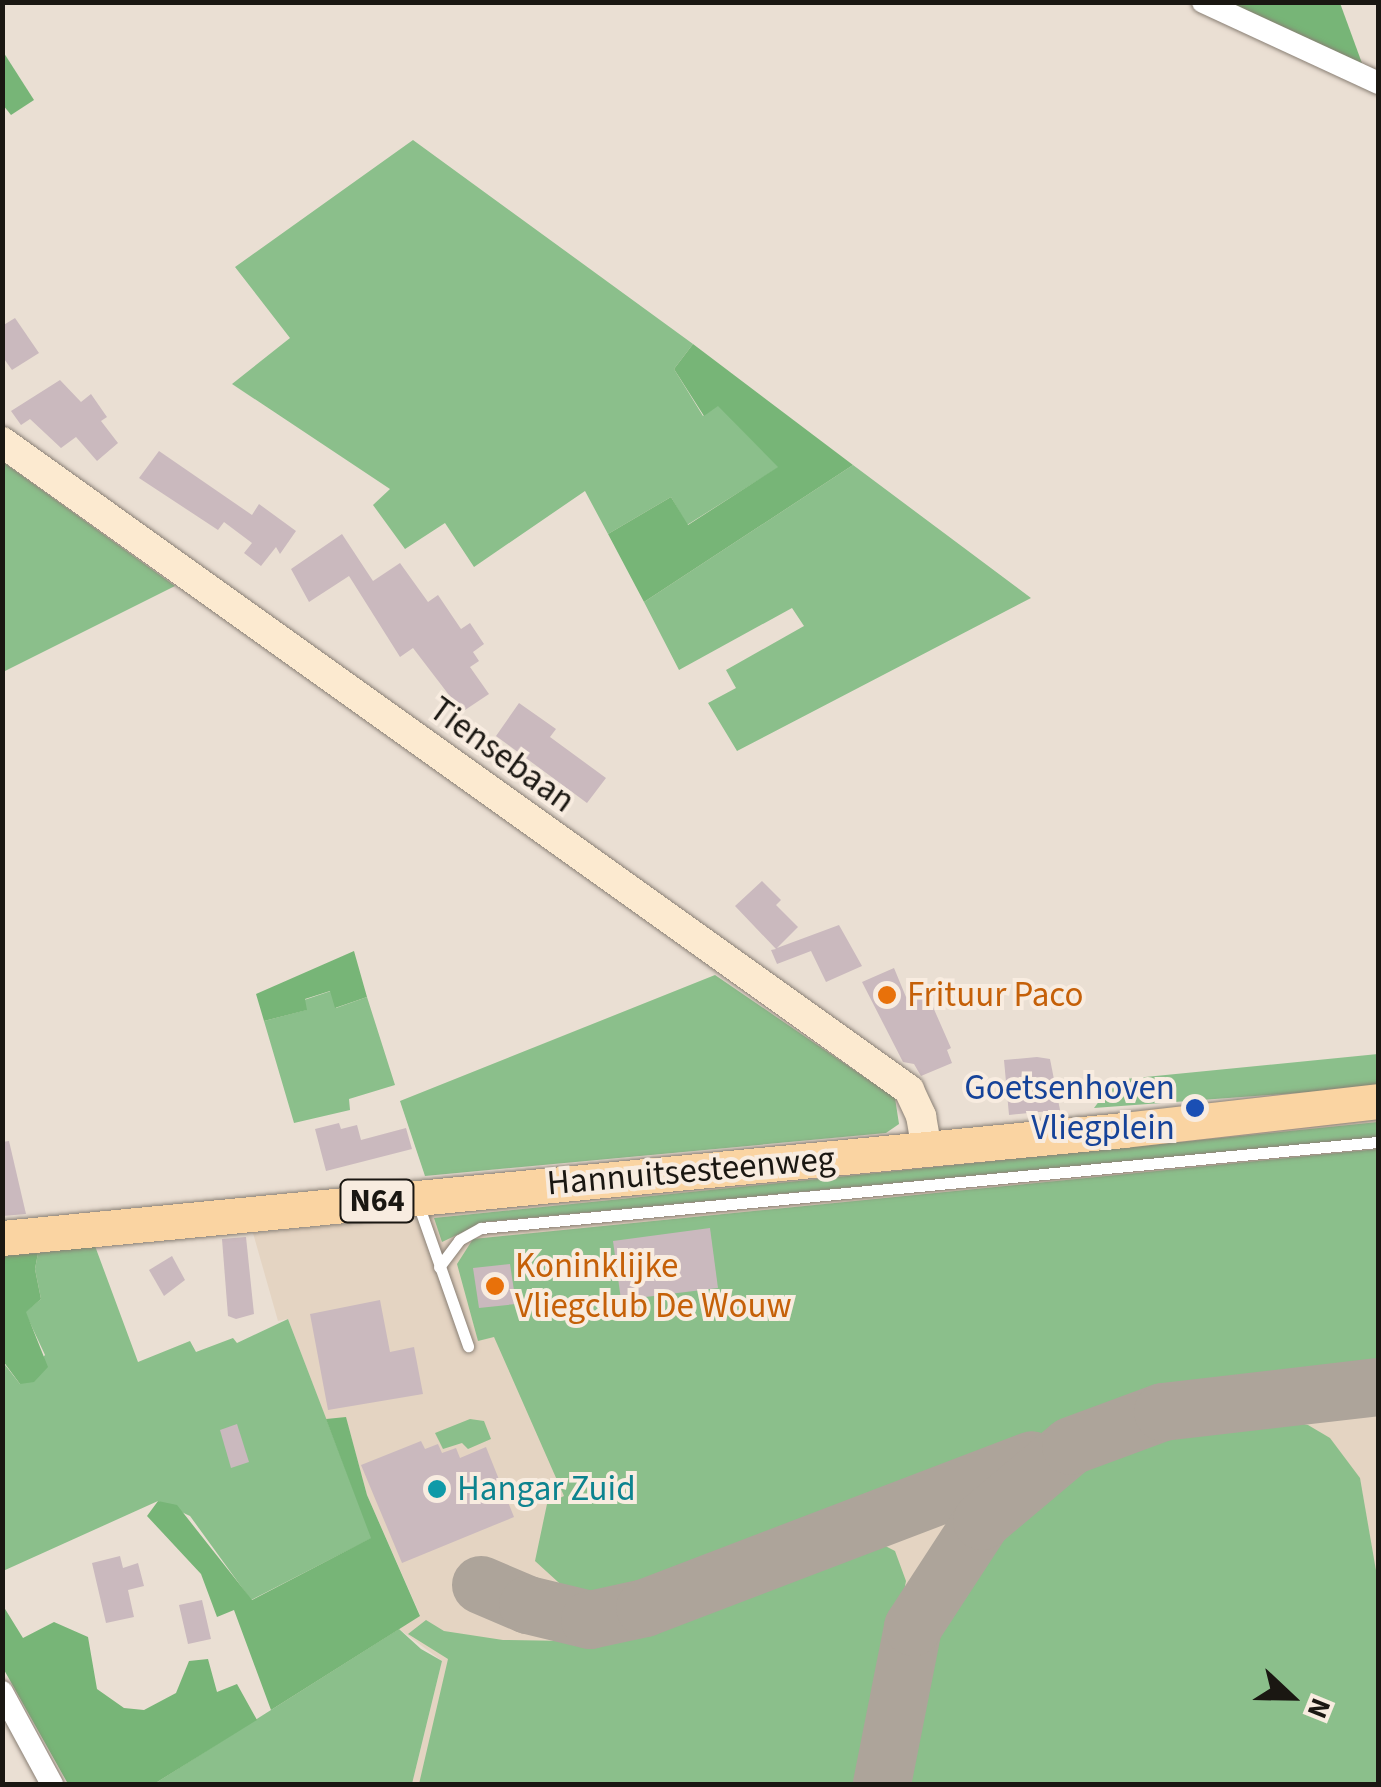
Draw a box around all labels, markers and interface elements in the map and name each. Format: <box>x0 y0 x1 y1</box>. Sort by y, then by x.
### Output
street label: Tiensebaan <box>421 688 583 822</box>
place label: Frituur Paco <box>907 974 1084 1016</box>
marker: Frituur Paco <box>876 984 898 1006</box>
place label: Goetsenhoven Vliegplein <box>964 1067 1175 1149</box>
marker: Goetsenhoven Vliegplein <box>1184 1097 1206 1119</box>
street label: Hannuitsesteenweg <box>545 1137 837 1205</box>
road number: N64 <box>337 1174 417 1228</box>
place label: Koninklijke Vliegclub De Wouw <box>515 1245 792 1327</box>
marker: Koninklijke Vliegclub De Wouw <box>484 1275 506 1297</box>
place label: Hangar Zuid <box>457 1468 636 1510</box>
marker: Hangar Zuid <box>426 1478 448 1500</box>
north arrow <box>1241 1647 1341 1747</box>
text: N <box>1297 1692 1341 1724</box>

